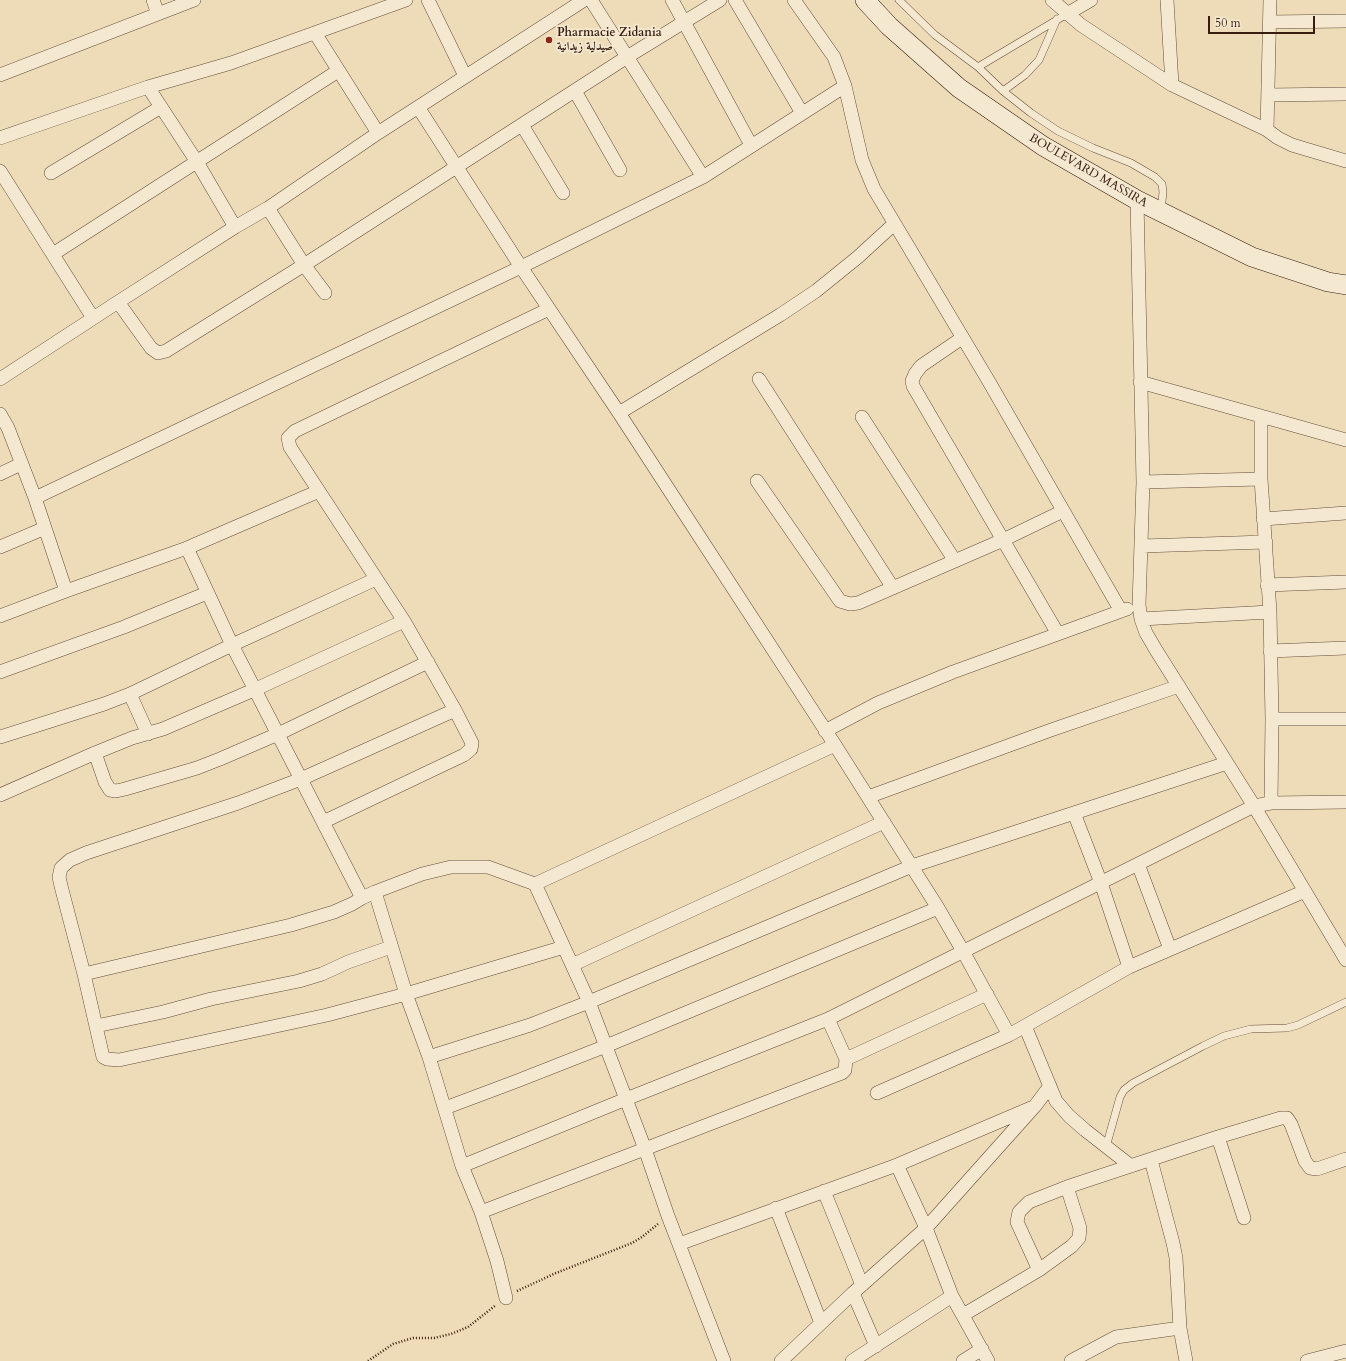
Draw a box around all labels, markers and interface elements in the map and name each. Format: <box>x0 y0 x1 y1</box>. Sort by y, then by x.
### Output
scale bar <box>1210 8 1317 34</box>
text: 50 m <box>1215 15 1241 31</box>
place label: Pharmacie Zidania صيدلية زيدانية <box>557 26 662 54</box>
marker: Pharmacie Zidania صيدلية زيدانية <box>544 35 554 45</box>
street label: BOULEVARD MASSIRA <box>1026 131 1150 211</box>

